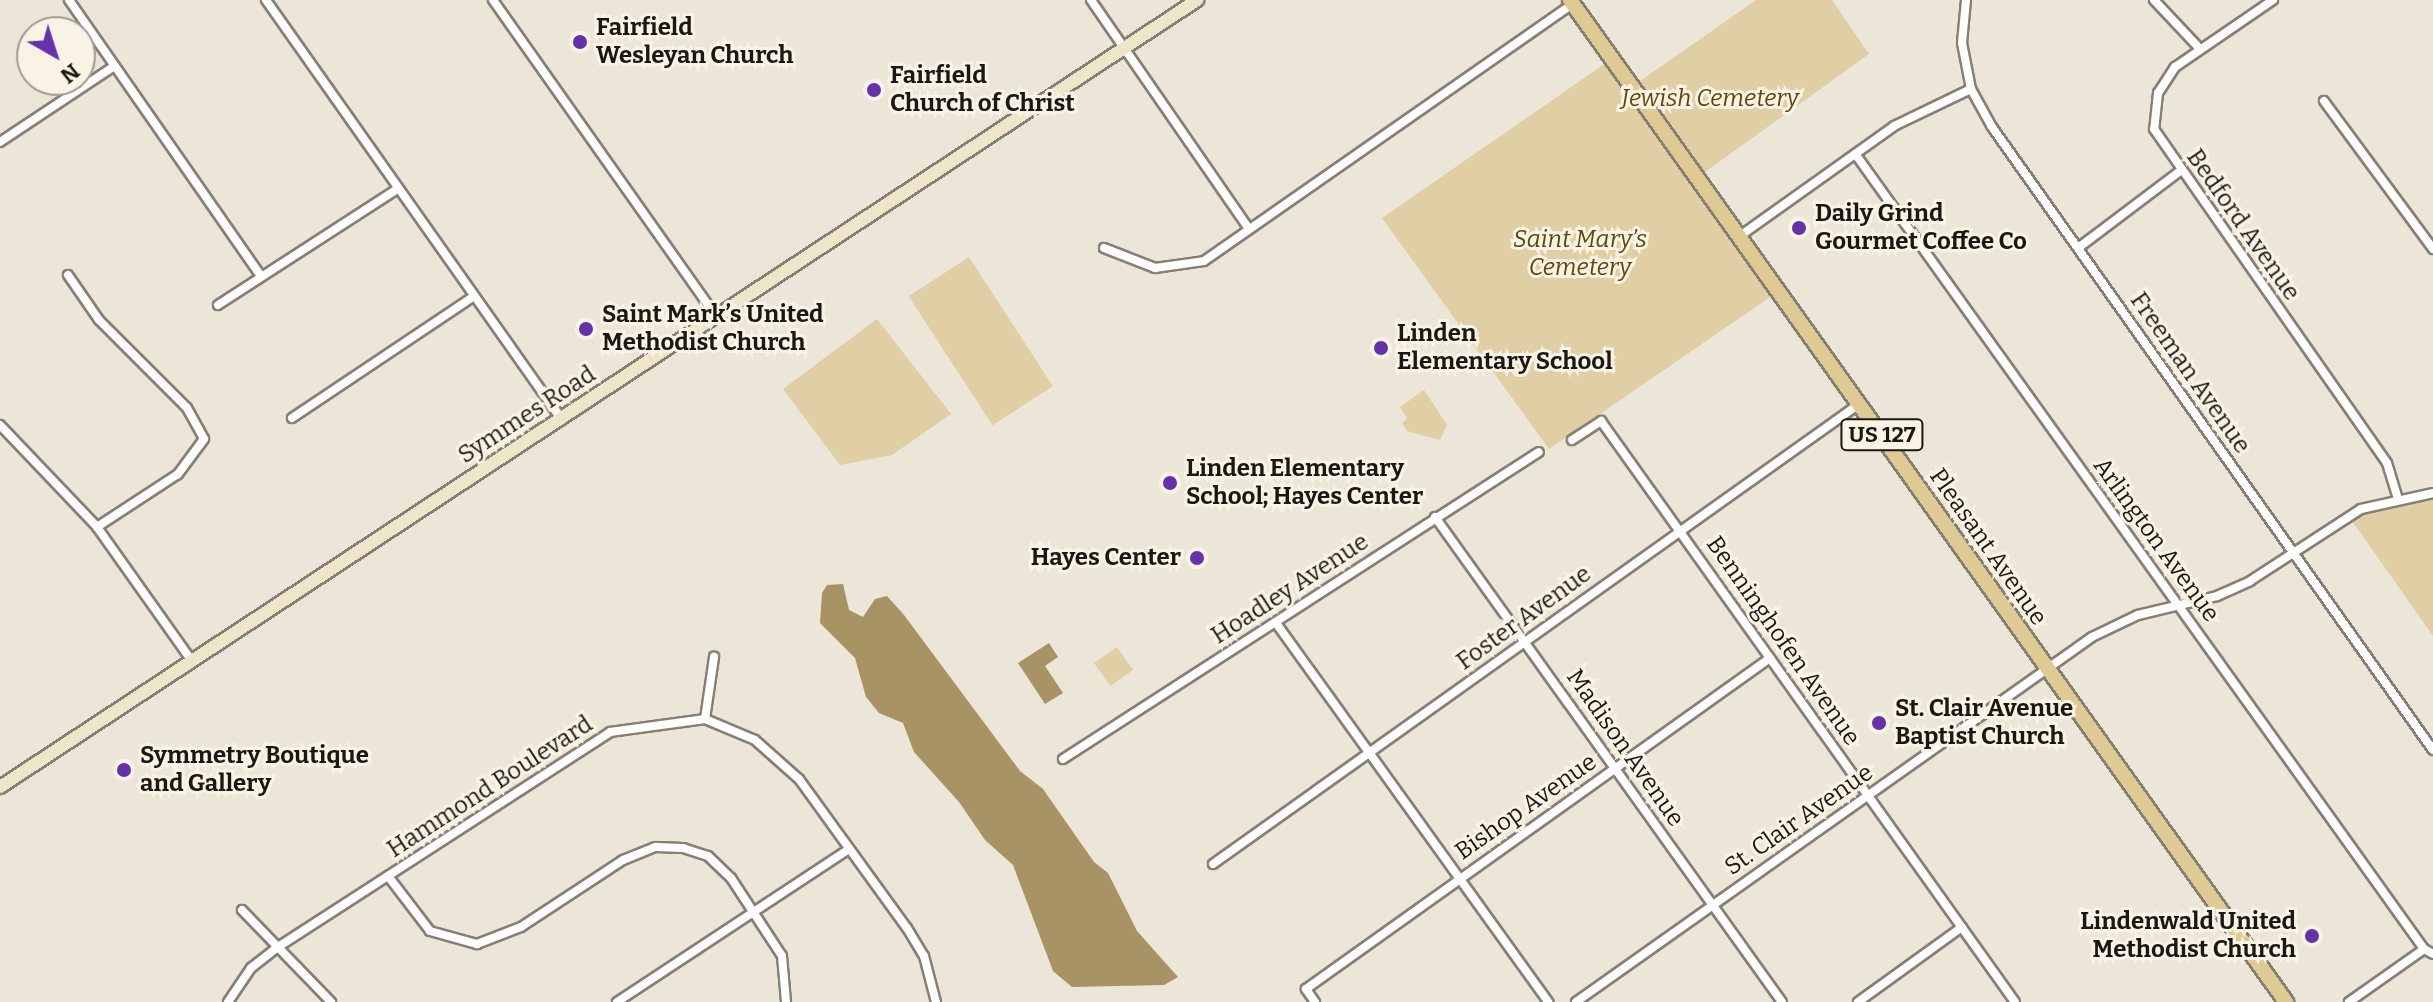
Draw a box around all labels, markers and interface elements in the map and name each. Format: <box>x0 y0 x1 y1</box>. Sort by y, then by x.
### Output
place label: Fairfield Wesleyan Church <box>596 14 794 70</box>
north arrow <box>16 16 96 96</box>
marker: Fairfield Wesleyan Church <box>571 33 589 51</box>
text: N <box>55 58 85 89</box>
place label: Fairfield Church of Christ <box>890 62 1075 118</box>
marker: Fairfield Church of Christ <box>865 81 883 99</box>
park label: Jewish Cemetery <box>1621 85 1799 113</box>
street label: Bedford Avenue <box>2180 144 2306 306</box>
place label: Daily Grind Gourmet Coffee Co <box>1815 200 2027 256</box>
marker: Daily Grind Gourmet Coffee Co <box>1790 219 1808 237</box>
park label: Saint Mary’s Cemetery <box>1513 226 1647 282</box>
street label: Freeman Avenue <box>2124 287 2256 459</box>
place label: Saint Mark’s United Methodist Church <box>602 301 824 357</box>
marker: Saint Mark’s United Methodist Church <box>577 320 595 338</box>
place label: Linden Elementary School <box>1397 320 1613 376</box>
marker: Linden Elementary School <box>1372 339 1390 357</box>
street label: Symmes Road <box>453 360 601 470</box>
road number: US 127 <box>1840 417 1924 453</box>
street label: Arlington Avenue <box>2087 452 2225 628</box>
place label: Linden Elementary School; Hayes Center <box>1186 455 1423 511</box>
street label: Pleasant Avenue <box>1923 463 2053 631</box>
marker: Linden Elementary School; Hayes Center <box>1161 474 1179 492</box>
street label: Hoadley Avenue <box>1206 528 1374 650</box>
street label: Benninghofen Avenue <box>1700 531 1866 751</box>
place label: Hayes Center <box>1031 544 1181 572</box>
marker: Hayes Center <box>1188 549 1206 567</box>
street label: Foster Avenue <box>1451 560 1597 676</box>
street label: Madison Avenue <box>1560 664 1690 832</box>
place label: St. Clair Avenue Baptist Church <box>1895 695 2073 751</box>
street label: Hammond Boulevard <box>382 710 598 864</box>
marker: St. Clair Avenue Baptist Church <box>1870 714 1888 732</box>
place label: Symmetry Boutique and Gallery <box>140 742 369 798</box>
street label: Bishop Avenue <box>1450 748 1602 866</box>
street label: St. Clair Avenue <box>1719 758 1879 882</box>
marker: Symmetry Boutique and Gallery <box>115 761 133 779</box>
place label: Lindenwald United Methodist Church <box>2080 908 2296 964</box>
marker: Lindenwald United Methodist Church <box>2303 927 2321 945</box>

